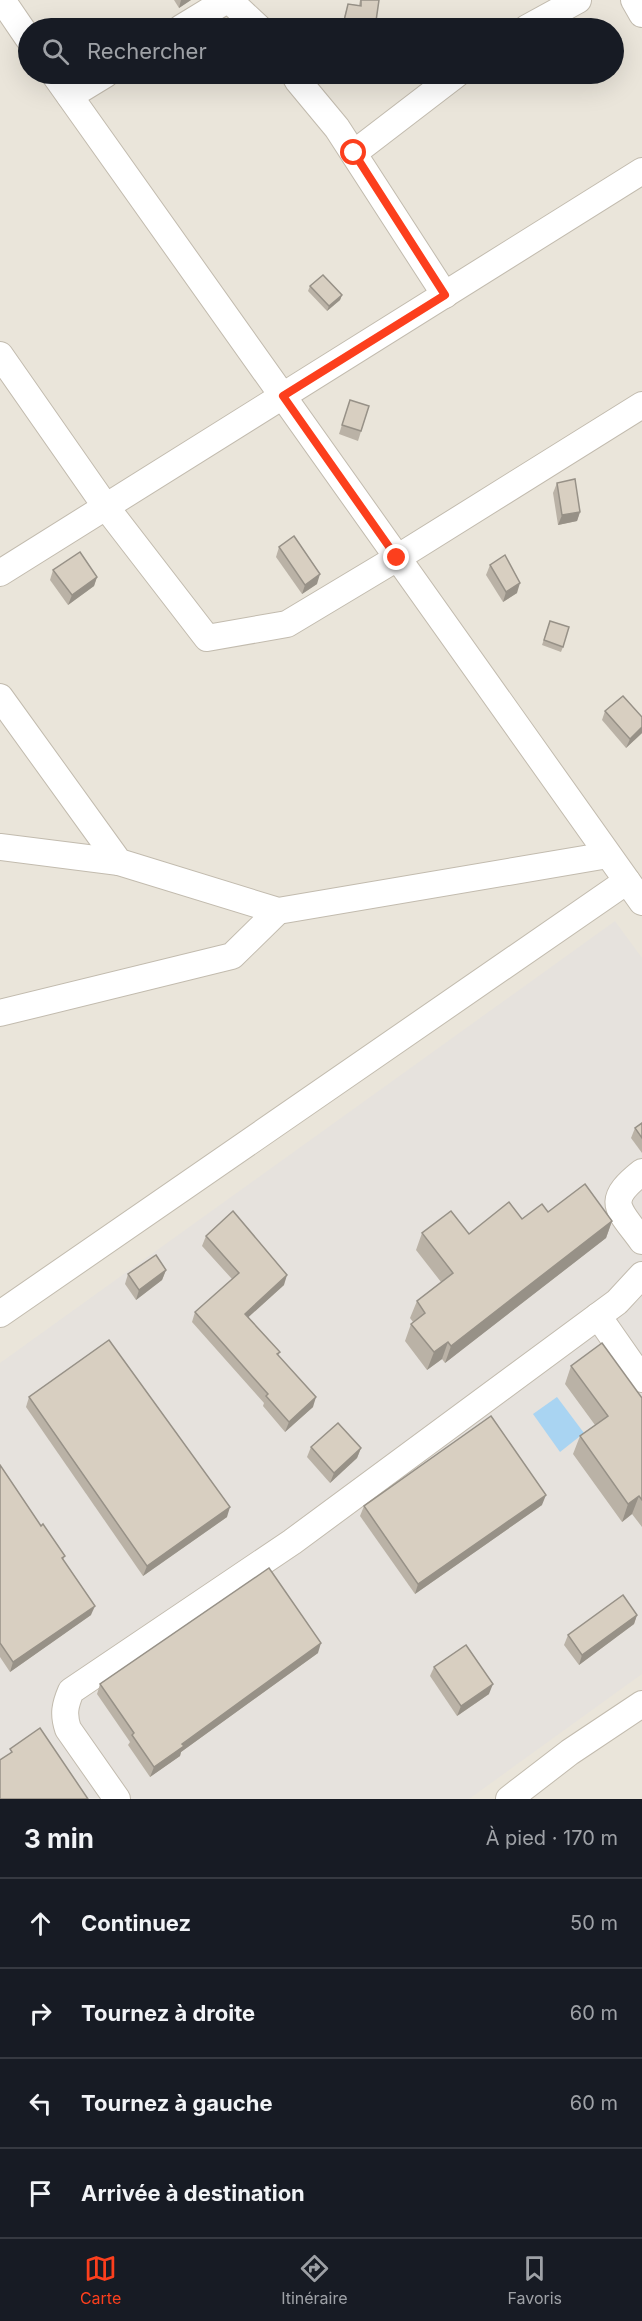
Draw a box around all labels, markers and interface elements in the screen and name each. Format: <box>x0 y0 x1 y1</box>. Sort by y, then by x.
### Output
search box <box>18 18 624 84</box>
icon: search <box>39 35 72 68</box>
text: Rechercher <box>87 38 207 64</box>
route start <box>340 139 366 165</box>
route end <box>383 544 409 570</box>
text: 3 min <box>24 1823 94 1854</box>
text: À pied · 170 m <box>486 1826 618 1850</box>
icon: ahead <box>24 1907 57 1940</box>
text: Continuez <box>81 1910 191 1936</box>
text: 50 m <box>570 1911 618 1935</box>
icon: right <box>24 1997 57 2030</box>
text: Tournez à droite <box>81 2000 255 2026</box>
text: 60 m <box>570 2001 618 2025</box>
icon: left <box>24 2087 57 2120</box>
text: Tournez à gauche <box>81 2090 273 2116</box>
text: 60 m <box>570 2091 618 2115</box>
icon: arrive <box>24 2177 57 2210</box>
text: Arrivée à destination <box>81 2180 305 2206</box>
tab: Carte <box>80 2252 121 2308</box>
tab: Itinéraire <box>281 2252 348 2308</box>
tab: Favoris <box>507 2252 562 2308</box>

